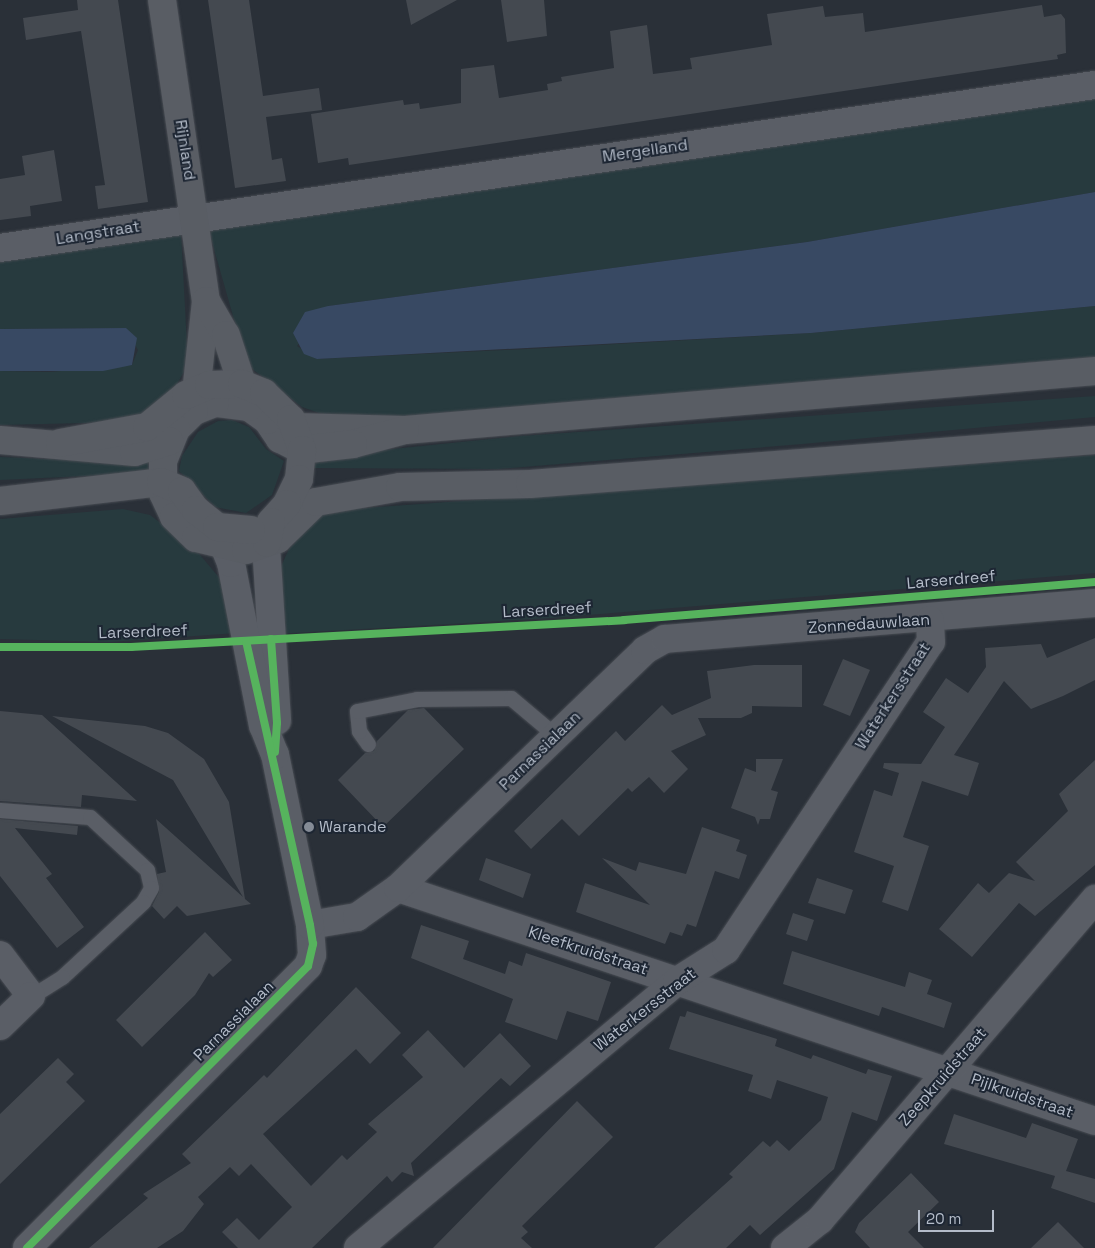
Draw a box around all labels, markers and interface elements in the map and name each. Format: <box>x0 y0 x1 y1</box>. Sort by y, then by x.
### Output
street label: Rijnland <box>171 118 199 182</box>
street label: Mergelland <box>601 136 689 166</box>
street label: Langstraat <box>55 217 141 249</box>
street label: Larserdreef <box>906 567 996 593</box>
street label: Larserdreef <box>502 598 592 622</box>
street label: Zonnedauwlaan <box>807 610 931 638</box>
street label: Larserdreef <box>98 621 188 643</box>
street label: Waterkersstraat <box>851 639 935 753</box>
street label: Parnassialaan <box>495 707 585 795</box>
place label: Warande <box>319 817 387 837</box>
marker: Warande <box>303 821 315 833</box>
street label: Kleefkruidstraat <box>526 923 650 979</box>
street label: Waterkersstraat <box>590 964 700 1056</box>
street label: Parnassialaan <box>190 977 278 1065</box>
street label: Zeepkruidstraat <box>895 1024 991 1130</box>
street label: Pijlkruidstraat <box>968 1070 1076 1122</box>
scale bar <box>920 1200 996 1232</box>
text: 20 m <box>926 1209 961 1228</box>

